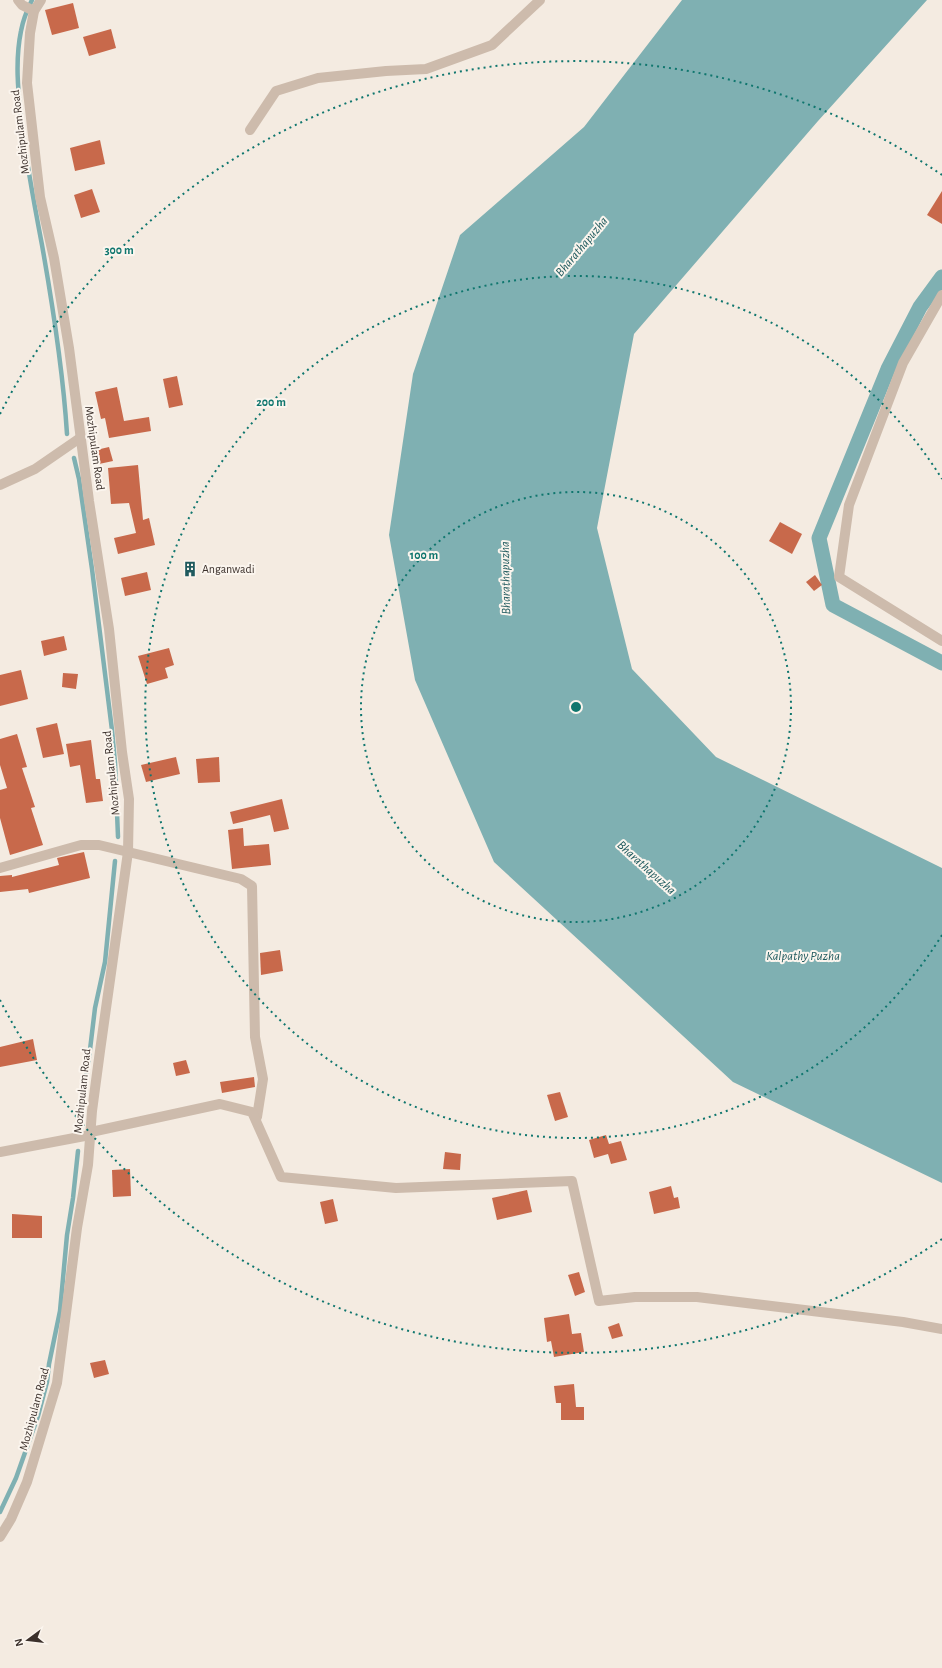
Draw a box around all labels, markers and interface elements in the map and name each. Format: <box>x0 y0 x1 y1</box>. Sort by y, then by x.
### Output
street label: Mozhipulam Road <box>9 89 31 175</box>
water label: Bharathapuzha <box>553 214 611 279</box>
text: 300 m <box>104 244 134 256</box>
text: 200 m <box>256 396 286 408</box>
street label: Mozhipulam Road <box>83 405 107 491</box>
water label: Bharathapuzha <box>499 541 513 615</box>
text: 100 m <box>410 549 438 561</box>
building icon: Anganwadi <box>181 560 199 578</box>
place label: Anganwadi <box>202 563 255 575</box>
centre of rings <box>569 700 583 714</box>
street label: Mozhipulam Road <box>101 730 121 816</box>
water label: Bharathapuzha <box>614 839 678 898</box>
water label: Kalpathy Puzha <box>766 950 840 963</box>
street label: Mozhipulam Road <box>72 1048 92 1134</box>
street label: Mozhipulam Road <box>17 1366 51 1452</box>
north arrow <box>8 1620 48 1660</box>
text: N <box>13 1637 25 1648</box>

